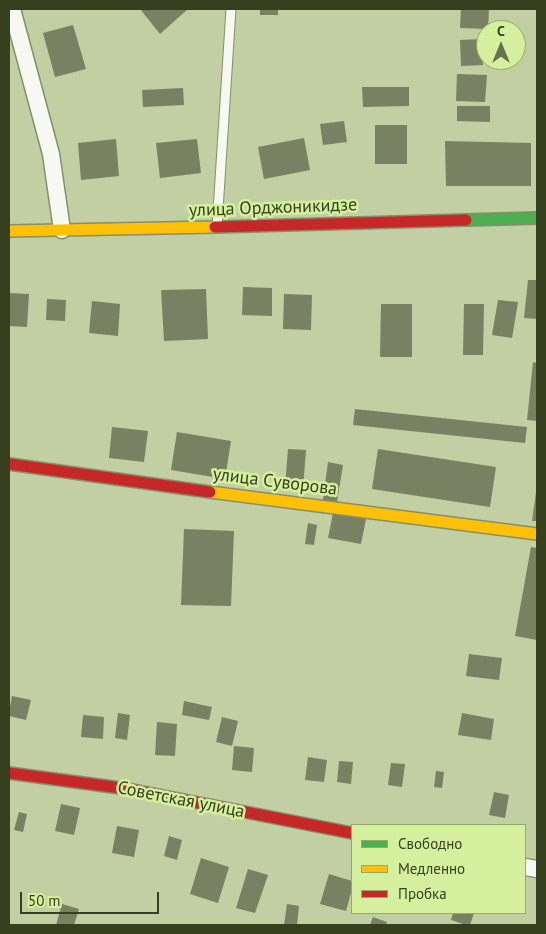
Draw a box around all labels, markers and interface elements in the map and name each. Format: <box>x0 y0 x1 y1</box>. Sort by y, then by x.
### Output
north arrow <box>476 20 526 70</box>
text: С <box>497 22 505 40</box>
street label: улица Орджоникидзе <box>188 194 358 222</box>
street label: улица Суворова <box>212 464 338 500</box>
street label: Советская улица <box>116 777 246 823</box>
legend <box>351 824 526 914</box>
text: Свободно <box>398 834 462 853</box>
text: Медленно <box>398 859 465 878</box>
scale bar <box>22 882 161 914</box>
text: Пробка <box>398 884 447 903</box>
text: 50 m <box>28 891 61 910</box>

